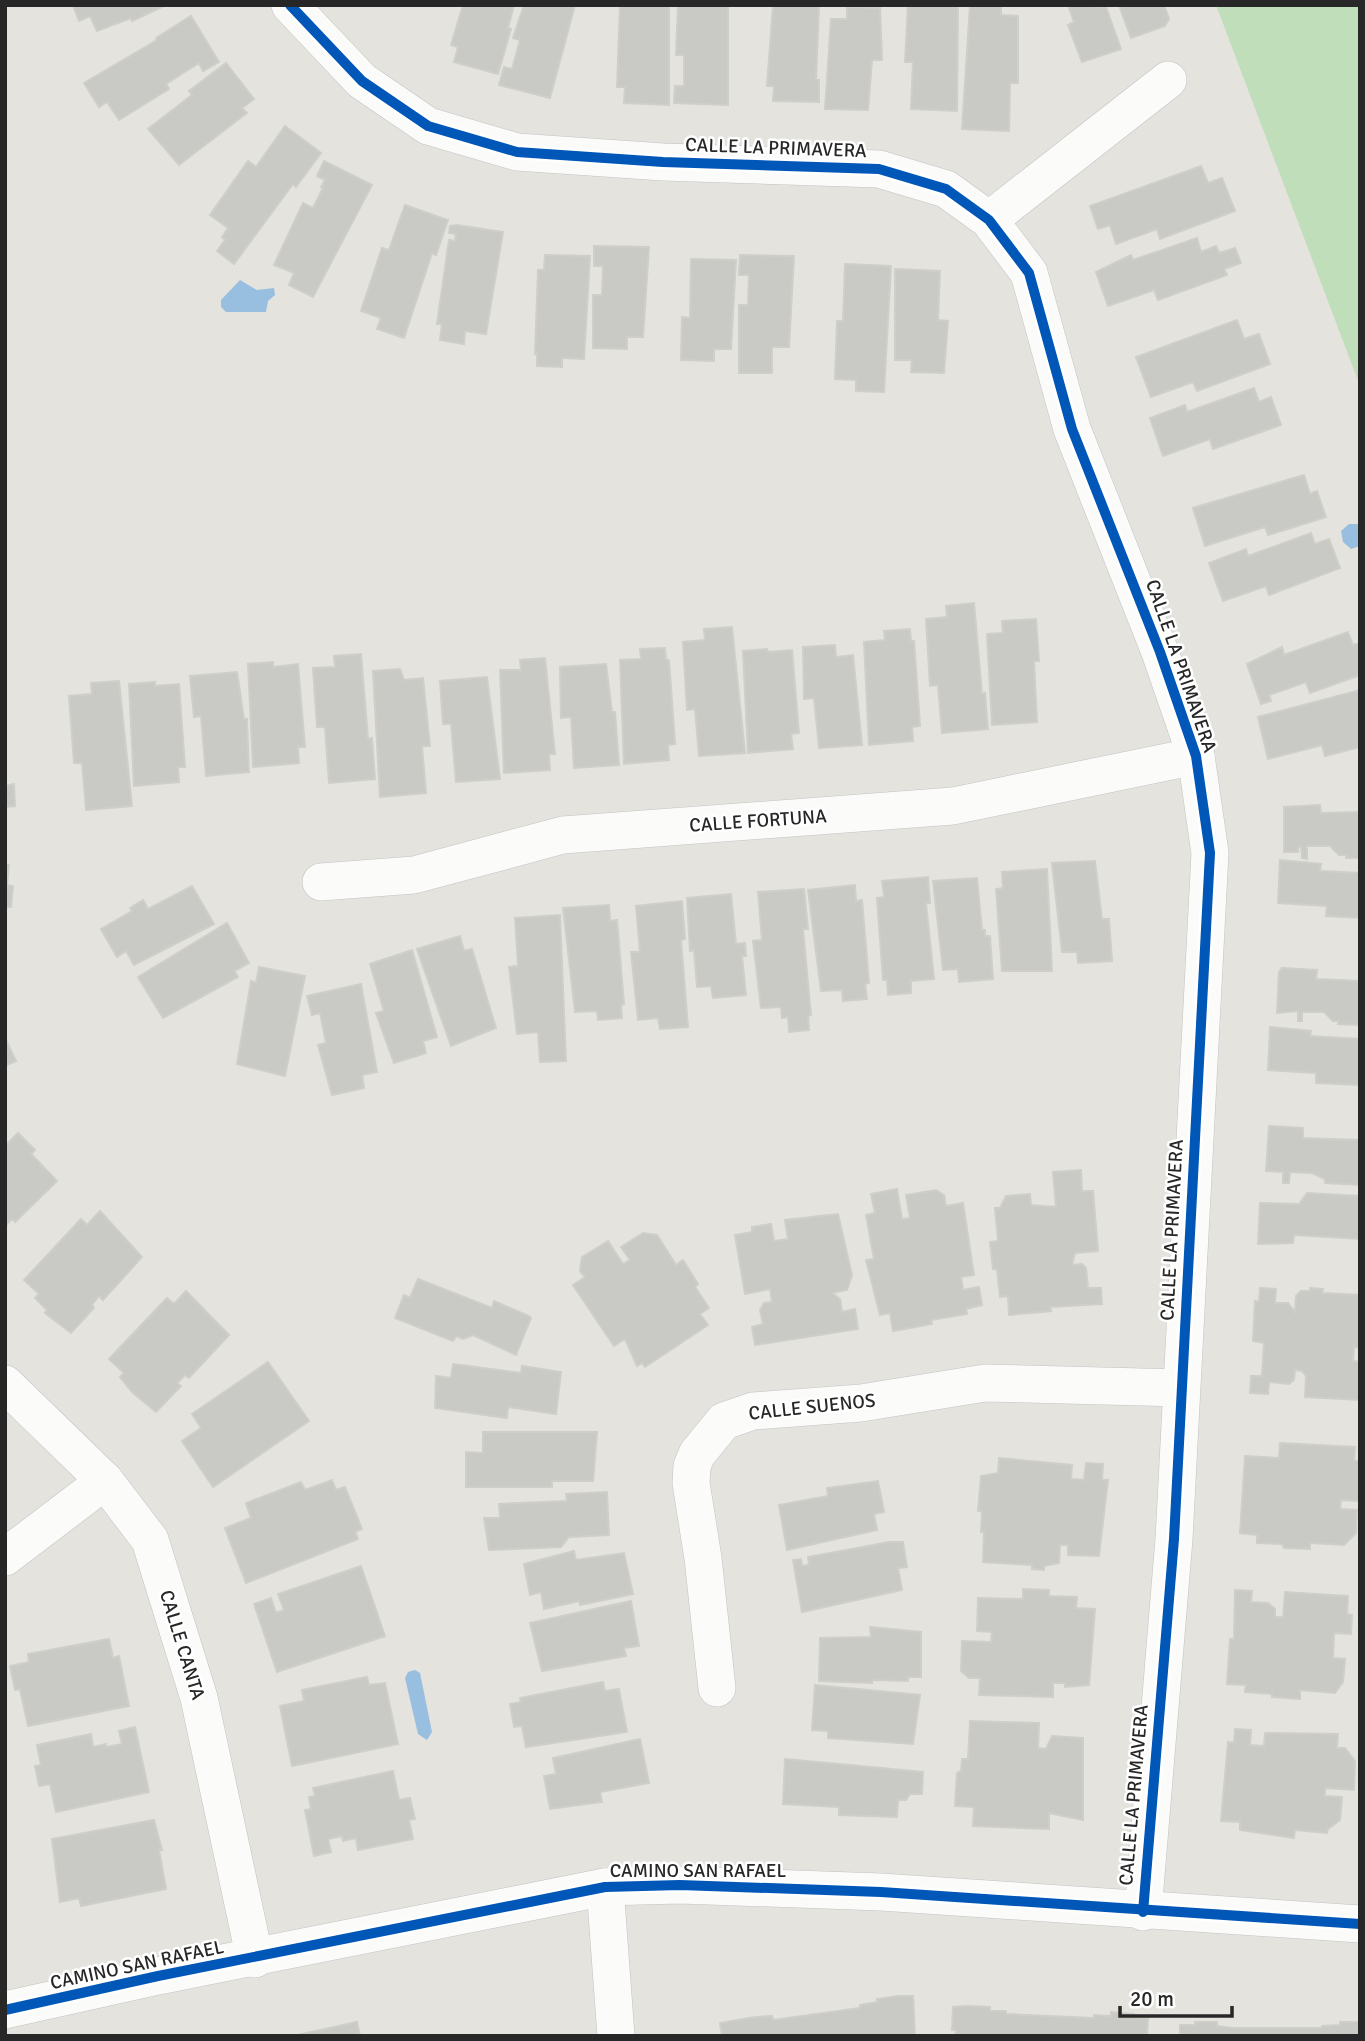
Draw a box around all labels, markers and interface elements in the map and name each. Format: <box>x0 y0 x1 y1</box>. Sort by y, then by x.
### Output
street label: CALLE LA PRIMAVERA <box>685 133 867 163</box>
street label: CALLE LA PRIMAVERA <box>1140 576 1222 756</box>
street label: CALLE FORTUNA <box>689 804 828 838</box>
street label: CALLE LA PRIMAVERA <box>1155 1138 1189 1321</box>
street label: CALLE SUENOS <box>747 1388 877 1426</box>
street label: CALLE CANTA <box>154 1587 210 1703</box>
street label: CALLE LA PRIMAVERA <box>1114 1703 1154 1886</box>
street label: CAMINO SAN RAFAEL <box>610 1859 787 1883</box>
street label: CAMINO SAN RAFAEL <box>48 1935 226 1995</box>
scale bar <box>1120 1974 1232 2018</box>
text: 20 m <box>1130 1986 1174 2012</box>

